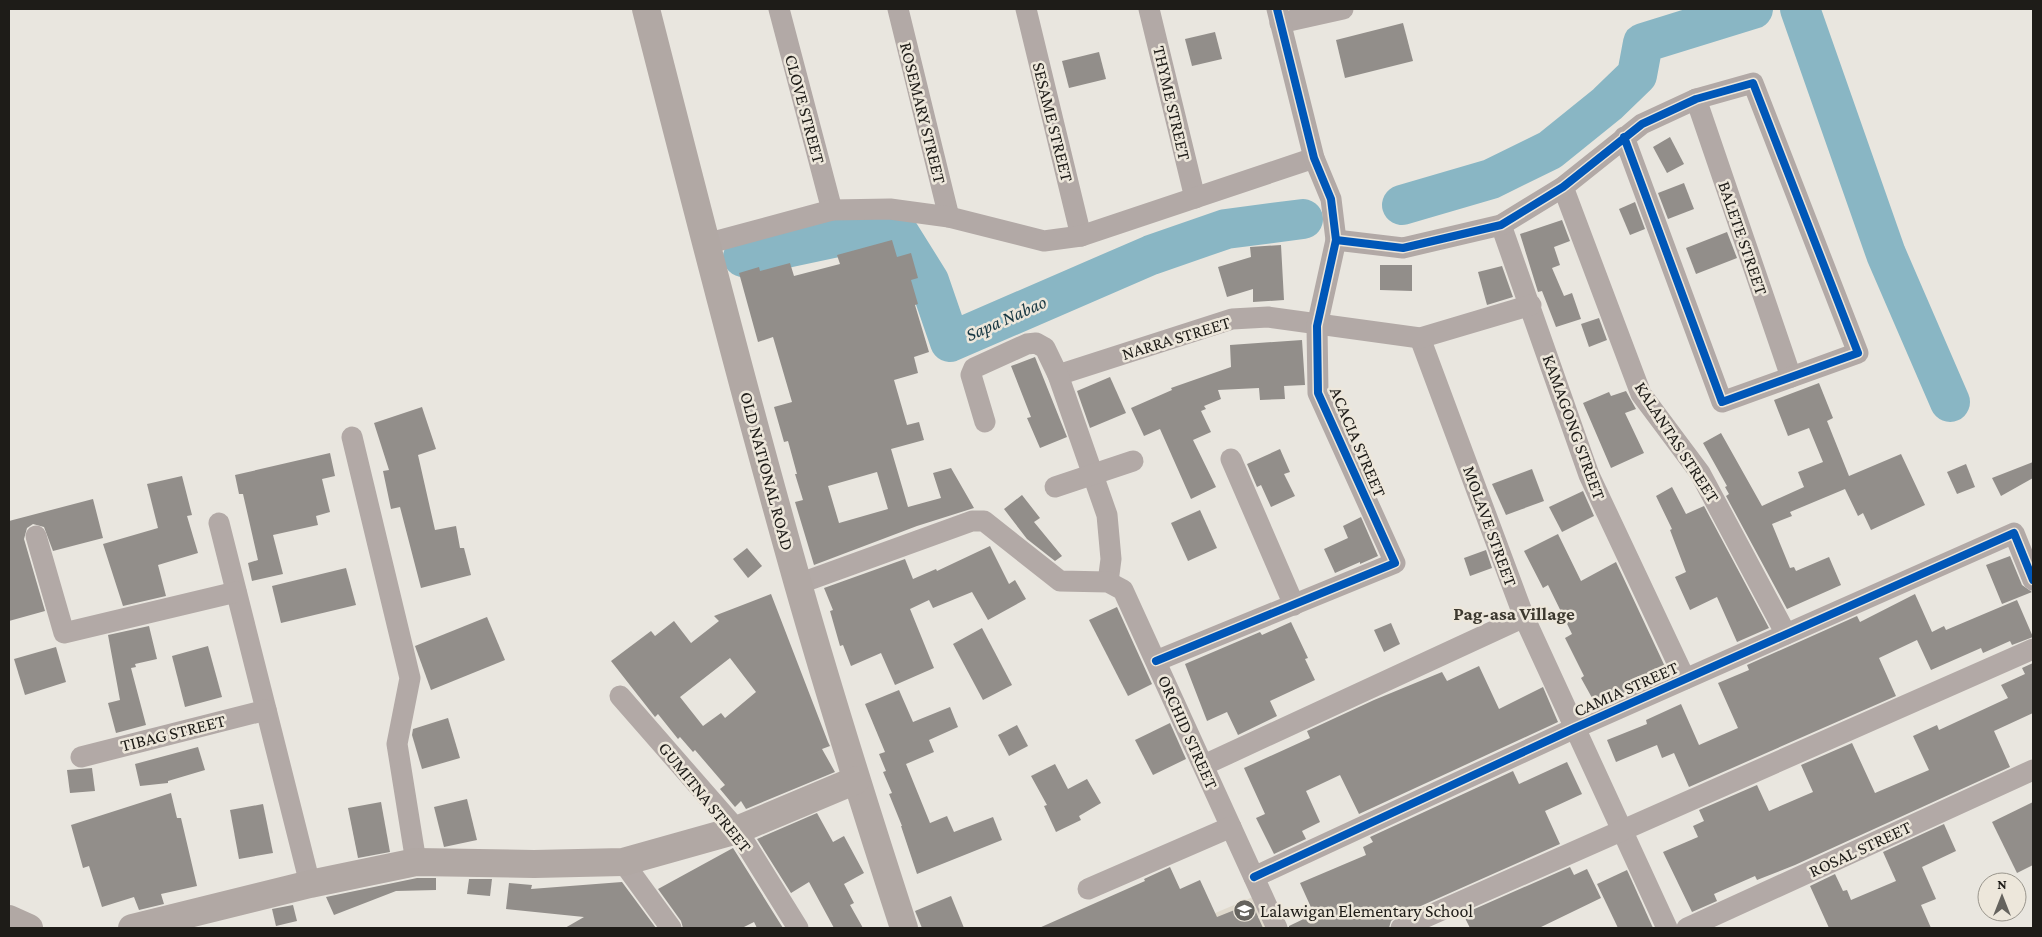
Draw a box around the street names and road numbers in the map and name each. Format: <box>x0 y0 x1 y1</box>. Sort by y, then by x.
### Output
street label: ROSEMARY STREET <box>896 40 950 186</box>
street label: THYME STREET <box>1149 44 1195 162</box>
street label: CLOVE STREET <box>781 52 829 166</box>
street label: SESAME STREET <box>1028 60 1078 184</box>
street label: BALETE STREET <box>1714 178 1772 298</box>
street label: NARRA STREET <box>1119 312 1233 364</box>
street label: KAMAGONG STREET <box>1538 352 1610 502</box>
street label: KALANTAS STREET <box>1631 378 1724 506</box>
street label: ACACIA STREET <box>1326 384 1390 500</box>
street label: OLD NATIONAL ROAD <box>736 389 798 553</box>
street label: MOLAVE STREET <box>1459 463 1521 589</box>
street label: CAMIA STREET <box>1571 657 1681 721</box>
street label: ORCHID STREET <box>1154 672 1222 792</box>
street label: TIBAG STREET <box>119 710 228 756</box>
street label: GUMITNA STREET <box>654 738 756 856</box>
street label: ROSAL STREET <box>1806 817 1914 881</box>

